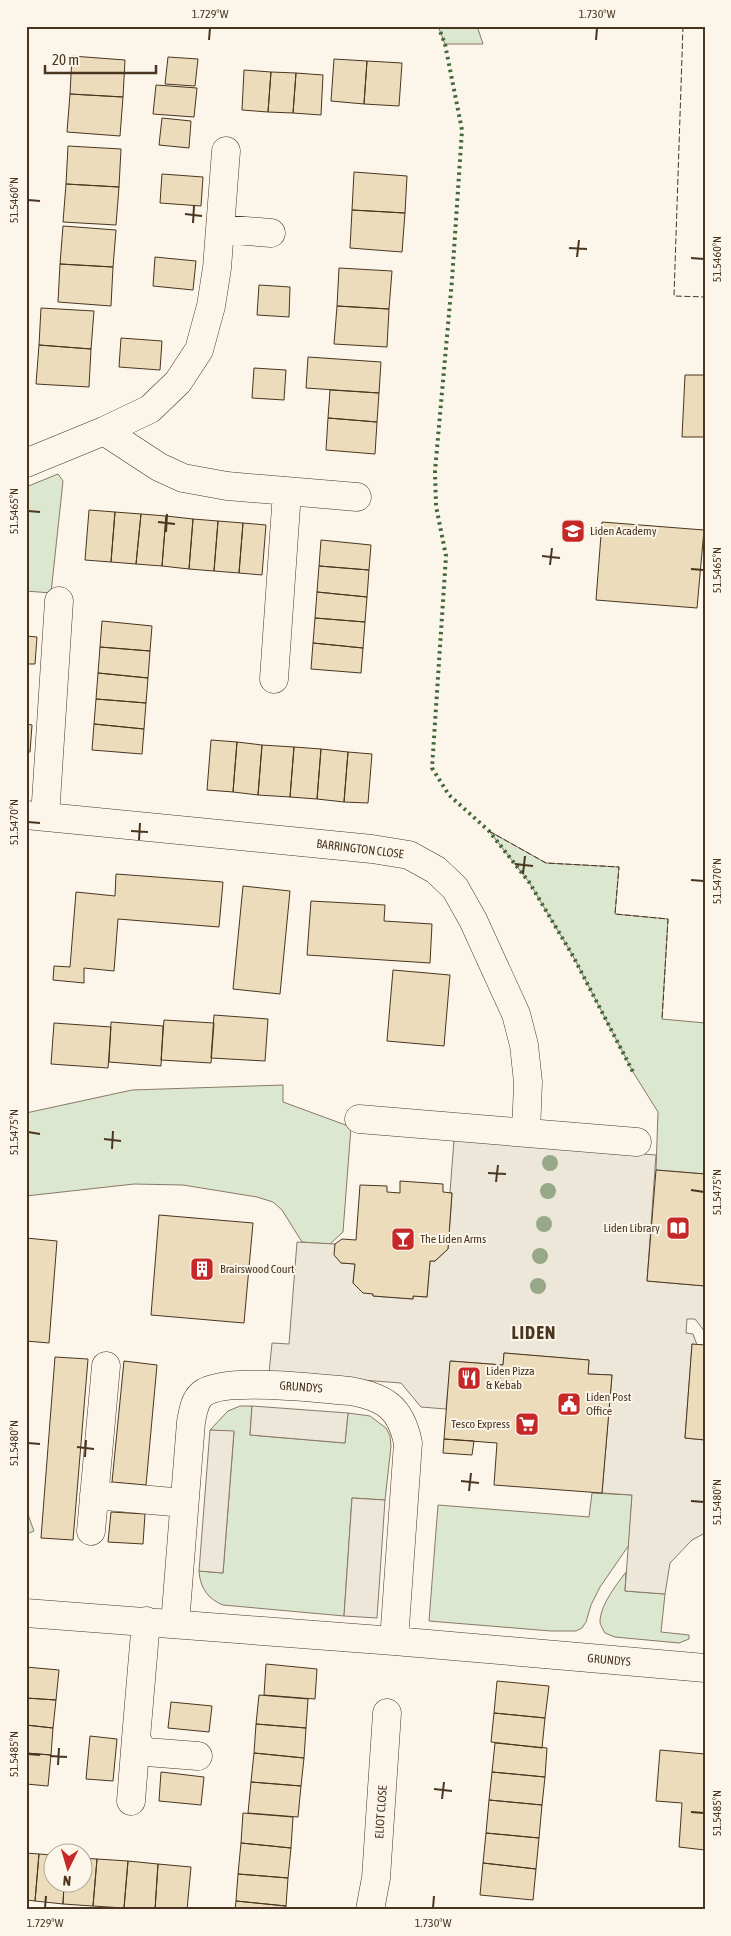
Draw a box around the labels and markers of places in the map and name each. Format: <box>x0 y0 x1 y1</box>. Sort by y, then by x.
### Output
school or university icon: Liden Academy <box>560 518 586 544</box>
place label: Liden Academy <box>590 524 657 538</box>
library icon: Liden Library <box>665 1215 691 1241</box>
place label: Liden Library <box>604 1221 660 1235</box>
bar icon: The Liden Arms <box>390 1226 416 1252</box>
place label: The Liden Arms <box>420 1232 486 1246</box>
building icon: Brairswood Court <box>189 1256 215 1282</box>
place label: Brairswood Court <box>220 1262 295 1276</box>
place label: Liden Pizza & Kebab <box>486 1364 535 1392</box>
restaurant icon: Liden Pizza & Kebab <box>456 1365 482 1391</box>
place label: Liden Post Office <box>586 1390 632 1418</box>
public building icon: Liden Post Office <box>556 1391 582 1417</box>
supermarket icon: Tesco Express <box>514 1411 540 1437</box>
place label: Tesco Express <box>451 1417 510 1431</box>

